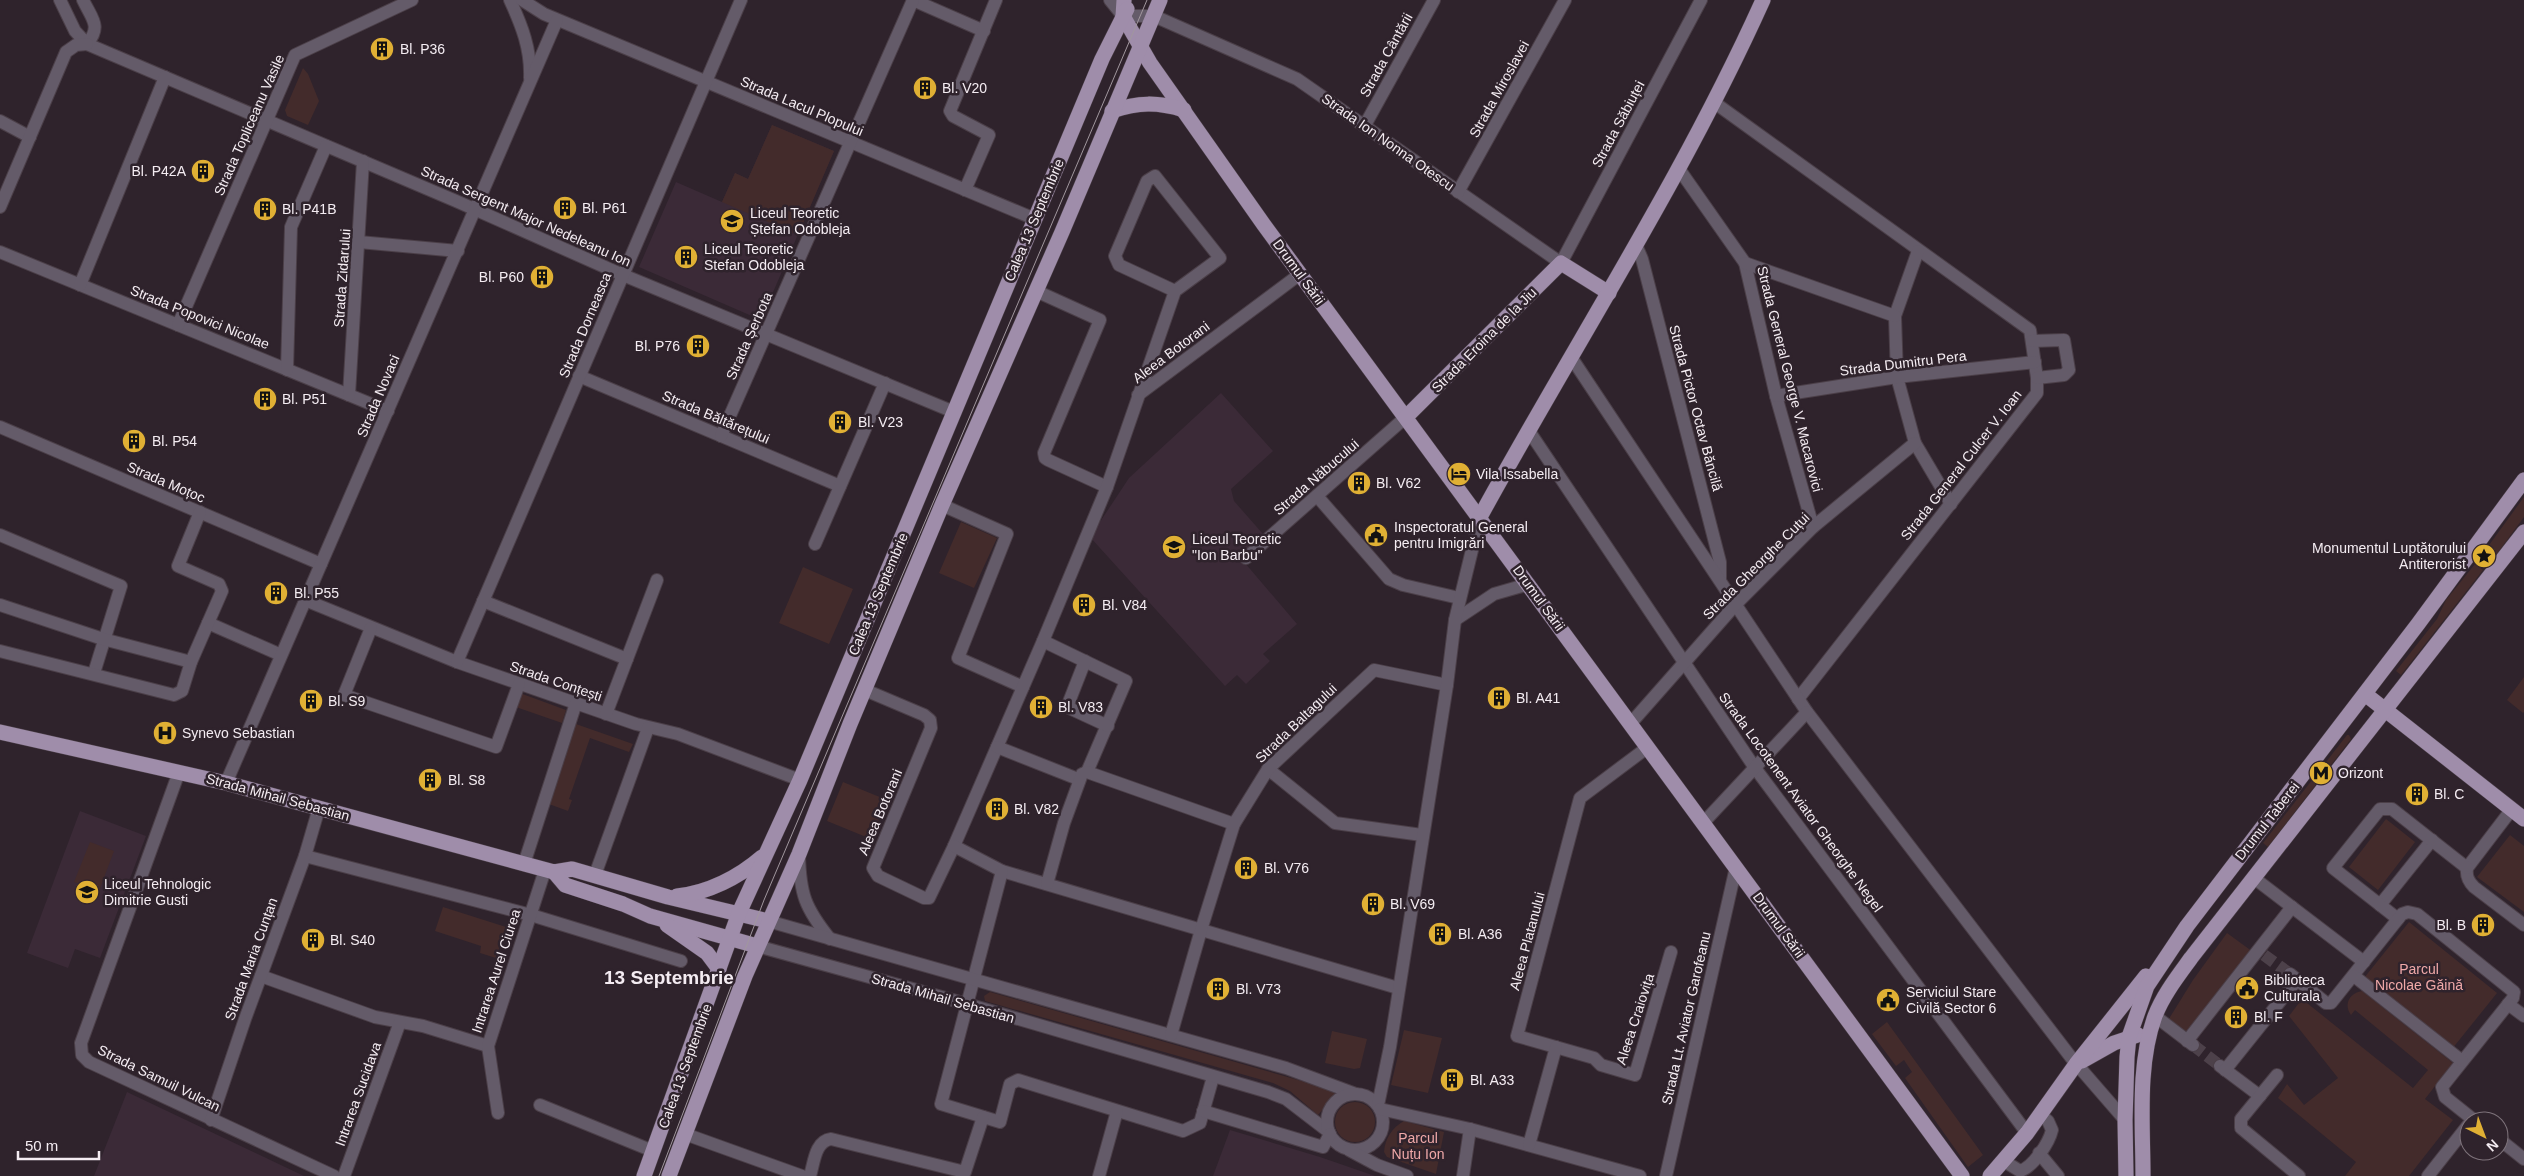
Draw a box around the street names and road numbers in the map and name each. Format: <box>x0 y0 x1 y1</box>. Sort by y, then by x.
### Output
street label: Strada Cântării <box>1356 10 1416 100</box>
street label: Strada Miroslavei <box>1466 38 1532 140</box>
street label: Strada Topliceanu Vasile <box>211 52 287 198</box>
street label: Strada Lacul Plopului <box>738 73 866 139</box>
street label: Strada Săbiuței <box>1588 78 1648 170</box>
street label: Strada Ion Nonna Otescu <box>1319 90 1457 194</box>
street label: Calea 13 Septembrie <box>1001 156 1067 284</box>
street label: Strada Sergent Major Nedeleanu Ion <box>419 162 633 270</box>
street label: Strada Zidarului <box>331 228 353 328</box>
street label: Drumul Sării <box>1270 236 1328 308</box>
street label: Strada General George V. Macarovici <box>1754 264 1826 494</box>
street label: Strada Dorneasca <box>556 270 614 380</box>
street label: Strada Popovici Nicolae <box>128 282 272 352</box>
street label: Strada Eroina de la Jiu <box>1428 284 1540 396</box>
street label: Strada Șerbota <box>723 290 776 382</box>
street label: Aleea Botorani <box>1130 318 1212 386</box>
street label: Strada Pictor Octav Băncilă <box>1666 323 1726 493</box>
street label: Strada Dumitru Pera <box>1839 347 1968 379</box>
street label: Strada Novaci <box>353 352 403 440</box>
street label: Strada Băltărețului <box>660 387 772 447</box>
street label: Strada General Culcer V. Ioan <box>1897 387 2025 543</box>
street label: Strada Năbucului <box>1270 436 1362 518</box>
street label: Strada Moțoc <box>125 458 207 506</box>
street label: Strada Gheorghe Cuțui <box>1699 509 1813 623</box>
street label: Calea 13 Septembrie <box>845 530 911 658</box>
street label: Drumul Sării <box>1510 562 1568 634</box>
street label: Strada Conțești <box>508 658 604 704</box>
street label: Strada Baltagului <box>1252 680 1340 766</box>
street label: Strada Locotenent Aviator Gheorghe Negel <box>1716 689 1886 915</box>
street label: Aleea Botorani <box>855 767 905 857</box>
street label: Strada Mihail Sebastian <box>205 770 351 824</box>
street label: Drumul Taberei <box>2232 779 2302 863</box>
street label: Drumul Sării <box>1750 889 1808 961</box>
street label: Aleea Platanului <box>1506 890 1548 992</box>
street label: Strada Maria Cunțan <box>221 896 281 1022</box>
street label: Intrarea Aurel Ciurea <box>468 907 524 1035</box>
street label: Strada Lt. Aviator Garofeanu <box>1658 930 1714 1106</box>
street label: Strada Mihail Sebastian <box>870 970 1016 1026</box>
street label: Aleea Craiovița <box>1613 971 1657 1067</box>
street label: Calea 13 Septembrie <box>655 1001 715 1131</box>
street label: Intrarea Sucidava <box>332 1040 384 1148</box>
street label: Strada Samuil Vulcan <box>95 1041 223 1115</box>

